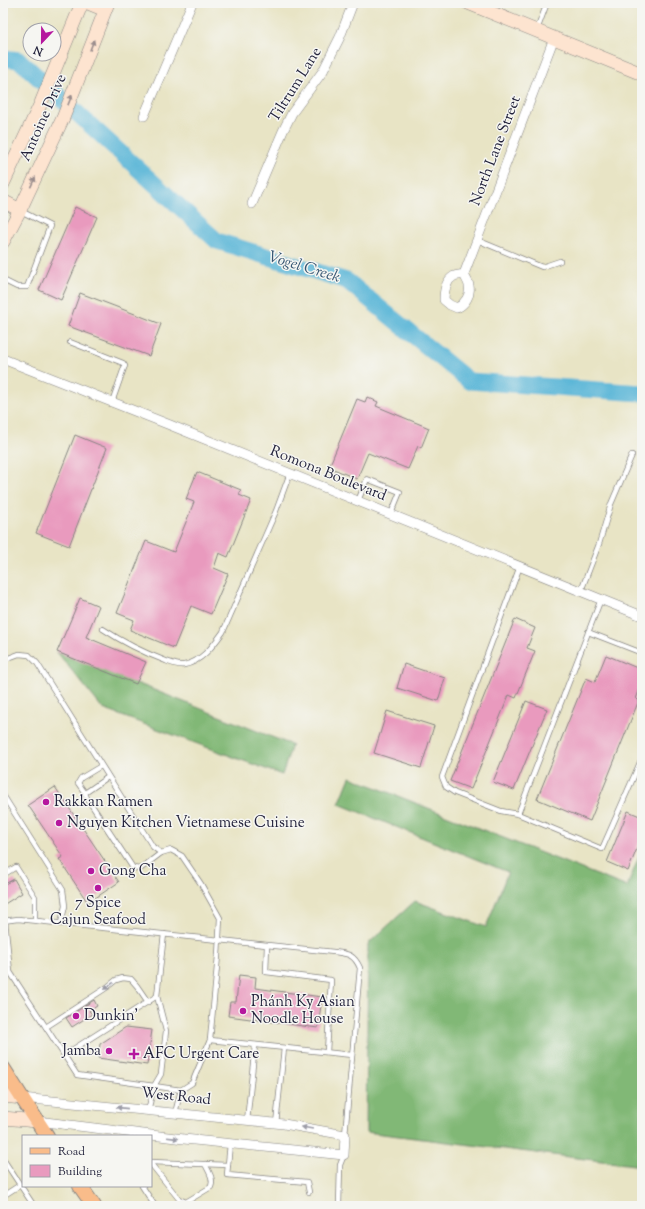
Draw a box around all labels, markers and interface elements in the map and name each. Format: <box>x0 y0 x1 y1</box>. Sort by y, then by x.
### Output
north arrow <box>22 22 62 62</box>
one-way arrow <box>89 38 95 50</box>
text: N <box>31 41 47 60</box>
street label: Tiltrum Lane <box>265 43 327 127</box>
street label: Antoine Drive <box>15 71 73 165</box>
one-way arrow <box>68 93 74 105</box>
street label: North Lane Street <box>465 93 527 209</box>
one-way arrow <box>30 177 36 188</box>
water label: Vogel Creek <box>265 246 343 290</box>
street label: Romona Boulevard <box>267 441 390 507</box>
place label: Rakkan Ramen <box>54 792 153 813</box>
marker: Rakkan Ramen <box>41 797 51 807</box>
place label: Nguyen Kitchen Vietnamese Cuisine <box>67 813 305 834</box>
marker: Nguyen Kitchen Vietnamese Cuisine <box>54 818 64 828</box>
place label: Gong Cha <box>99 861 167 882</box>
marker: Gong Cha <box>86 866 96 876</box>
marker: 7 Spice Cajun Seafood <box>93 883 103 893</box>
place label: 7 Spice Cajun Seafood <box>50 893 147 931</box>
one-way arrow <box>103 982 114 990</box>
place label: Phánh Ky Asian Noodle House <box>251 992 355 1030</box>
place label: Dunkin' <box>84 1006 138 1027</box>
marker: Phánh Ky Asian Noodle House <box>238 1006 248 1016</box>
marker: Dunkin' <box>71 1011 81 1021</box>
place label: Jamba <box>61 1041 101 1062</box>
place label: AFC Urgent Care <box>143 1044 259 1065</box>
marker: Jamba <box>104 1046 114 1056</box>
marker: AFC Urgent Care <box>128 1048 140 1060</box>
street label: West Road <box>140 1083 212 1111</box>
one-way arrow <box>116 1105 128 1112</box>
one-way arrow <box>301 1125 313 1131</box>
legend <box>22 1135 152 1187</box>
one-way arrow <box>167 1135 179 1141</box>
text: Road <box>58 1143 85 1161</box>
text: Building <box>58 1163 102 1181</box>

